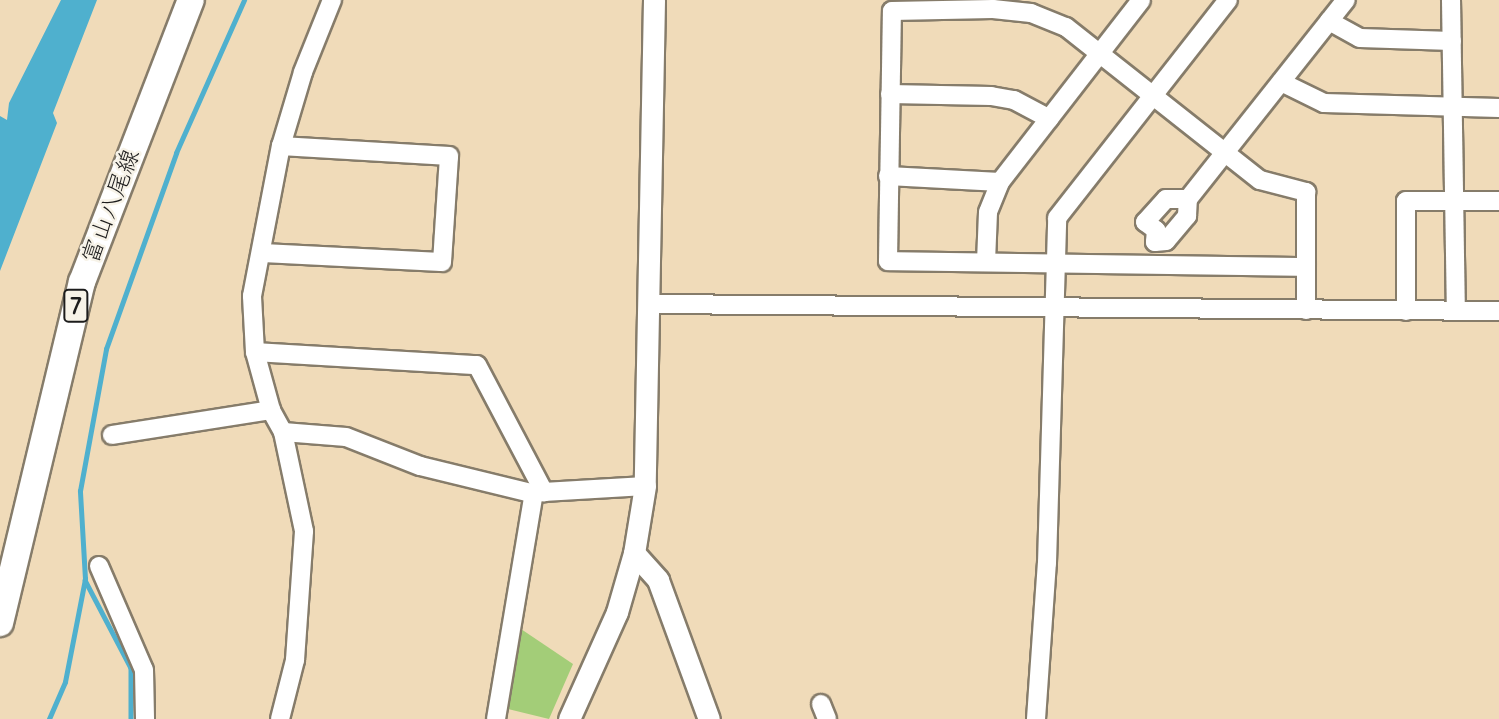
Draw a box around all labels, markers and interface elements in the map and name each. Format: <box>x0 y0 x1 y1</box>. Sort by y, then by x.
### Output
street label: 富山八尾線 <box>75 145 145 267</box>
road number: 7 <box>62 286 90 326</box>

